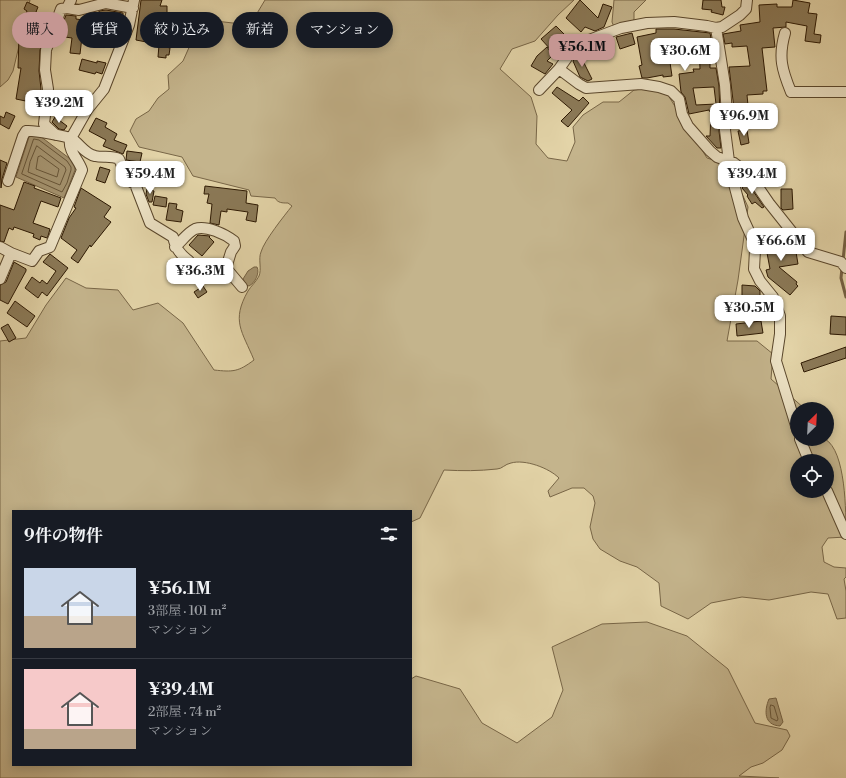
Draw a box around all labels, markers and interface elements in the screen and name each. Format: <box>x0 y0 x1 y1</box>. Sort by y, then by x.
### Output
chip: 購入 <box>12 12 68 48</box>
chip: 賃貸 <box>76 12 132 48</box>
chip: 絞り込み <box>140 12 224 48</box>
chip: 新着 <box>232 12 288 48</box>
chip: マンション <box>296 12 393 48</box>
pin: ¥56.1M <box>549 34 615 68</box>
pin: ¥30.6M <box>652 38 718 72</box>
text: ¥56.1M <box>558 39 606 55</box>
text: ¥30.6M <box>659 43 711 59</box>
pin: ¥39.2M <box>26 90 92 124</box>
text: ¥39.2M <box>34 95 84 111</box>
pin: ¥96.9M <box>711 103 777 137</box>
text: ¥96.9M <box>719 108 769 124</box>
pin: ¥59.4M <box>117 161 183 195</box>
pin: ¥39.4M <box>719 161 785 195</box>
text: ¥59.4M <box>125 166 175 182</box>
text: ¥39.4M <box>727 166 777 182</box>
pin: ¥66.6M <box>748 228 814 262</box>
text: ¥66.6M <box>756 233 806 249</box>
pin: ¥36.3M <box>167 258 233 292</box>
text: ¥36.3M <box>175 263 225 279</box>
pin: ¥30.5M <box>716 295 782 329</box>
text: ¥30.5M <box>724 300 774 316</box>
north arrow <box>790 402 834 446</box>
map controls <box>790 402 834 498</box>
button: locate <box>790 454 834 498</box>
icon: filters <box>378 523 400 545</box>
text: 9件の物件 <box>24 525 103 547</box>
text: ¥56.1M <box>148 578 211 600</box>
icon: home <box>56 584 104 632</box>
text: 3部屋 · 101 m² <box>148 603 226 619</box>
text: マンション <box>148 622 212 638</box>
text: ¥39.4M <box>148 679 214 701</box>
icon: home <box>56 685 104 733</box>
text: 2部屋 · 74 m² <box>148 704 221 720</box>
text: マンション <box>148 723 212 739</box>

